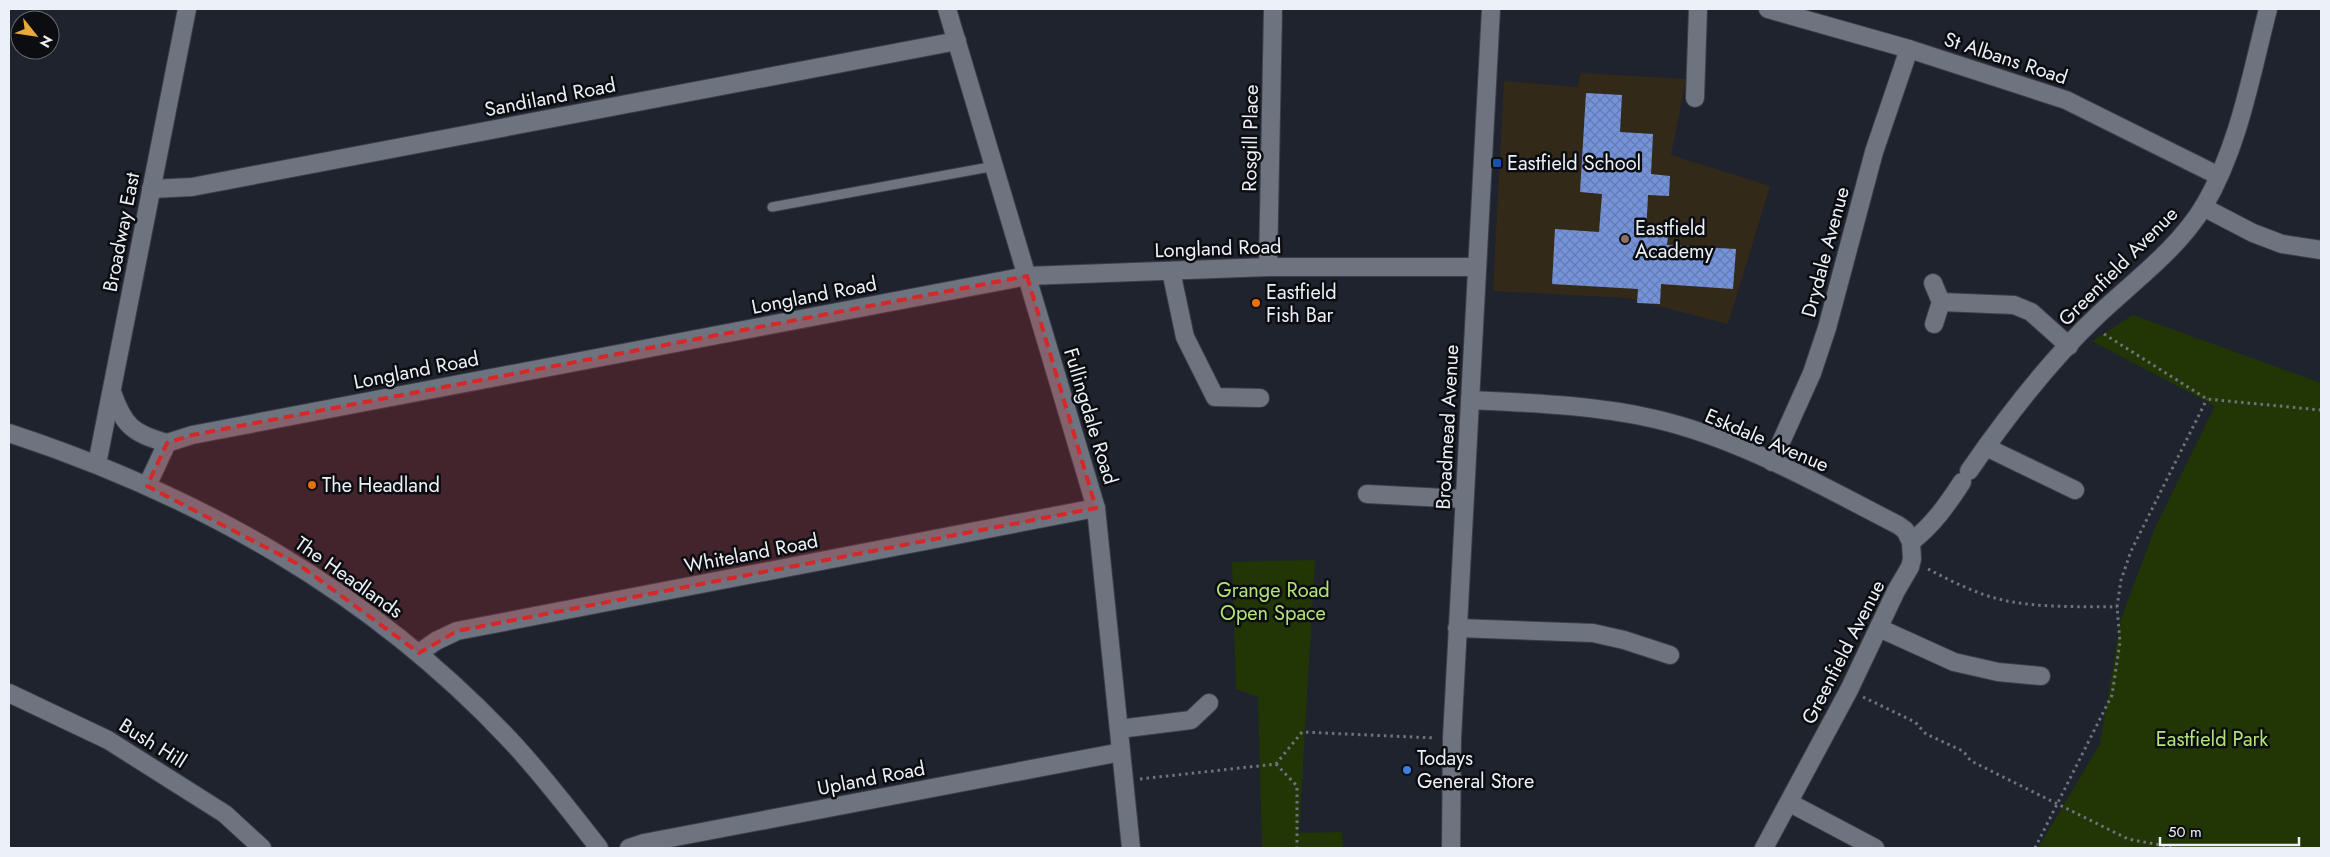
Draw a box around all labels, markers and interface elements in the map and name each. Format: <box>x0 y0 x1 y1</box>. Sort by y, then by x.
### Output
north arrow <box>10 10 60 60</box>
street label: St Albans Road <box>1940 25 2071 92</box>
text: N <box>35 32 58 51</box>
street label: Sandiland Road <box>482 71 618 124</box>
street label: Rosgill Place <box>1235 84 1266 192</box>
place label: Eastfield School <box>1507 149 1641 178</box>
marker: Eastfield School <box>1491 157 1503 169</box>
street label: Broadway East <box>96 170 147 294</box>
street label: Drydale Avenue <box>1794 184 1857 321</box>
street label: Greenfield Avenue <box>2052 200 2185 333</box>
place label: Eastfield Academy <box>1635 214 1714 266</box>
street label: Longland Road <box>1154 232 1282 265</box>
marker: Eastfield Academy <box>1619 233 1631 245</box>
street label: Longland Road <box>749 269 879 322</box>
place label: Eastfield Fish Bar <box>1266 278 1337 330</box>
marker: Eastfield Fish Bar <box>1250 297 1262 309</box>
street label: Longland Road <box>351 344 481 397</box>
street label: Fullingdale Road <box>1056 344 1125 488</box>
street label: Broadmead Avenue <box>1429 344 1466 510</box>
street label: Eskdale Avenue <box>1700 401 1833 480</box>
place label: The Headland <box>322 471 440 500</box>
marker: The Headland <box>306 479 318 491</box>
street label: Whiteland Road <box>682 526 821 581</box>
street label: The Headlands <box>289 529 409 625</box>
street label: Greenfield Avenue <box>1795 575 1892 730</box>
park label: Grange Road Open Space <box>1216 576 1330 628</box>
street label: Bush Hill <box>113 711 192 776</box>
park label: Eastfield Park <box>2156 725 2268 754</box>
place label: Todays General Store <box>1417 744 1534 796</box>
street label: Upland Road <box>815 754 927 803</box>
marker: Todays General Store <box>1401 764 1413 776</box>
scale bar <box>2160 814 2299 846</box>
text: 50 m <box>2168 821 2202 843</box>

